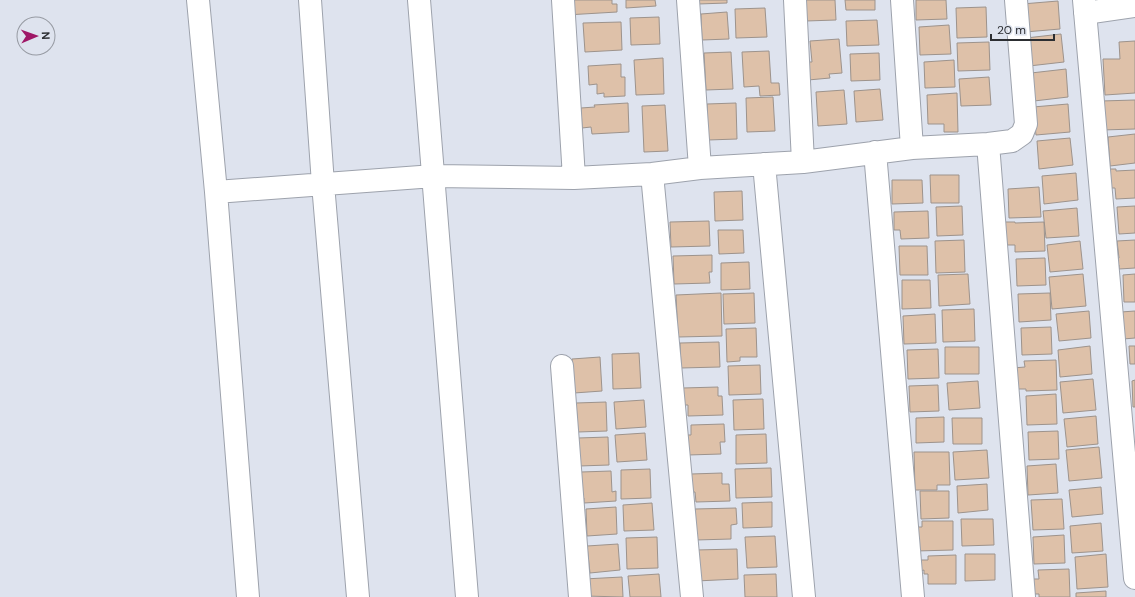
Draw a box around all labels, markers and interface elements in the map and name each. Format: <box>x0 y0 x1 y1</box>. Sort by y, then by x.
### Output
north arrow <box>16 16 56 56</box>
scale bar <box>991 16 1054 42</box>
text: 20 m <box>997 22 1026 38</box>
text: N <box>39 31 53 40</box>

